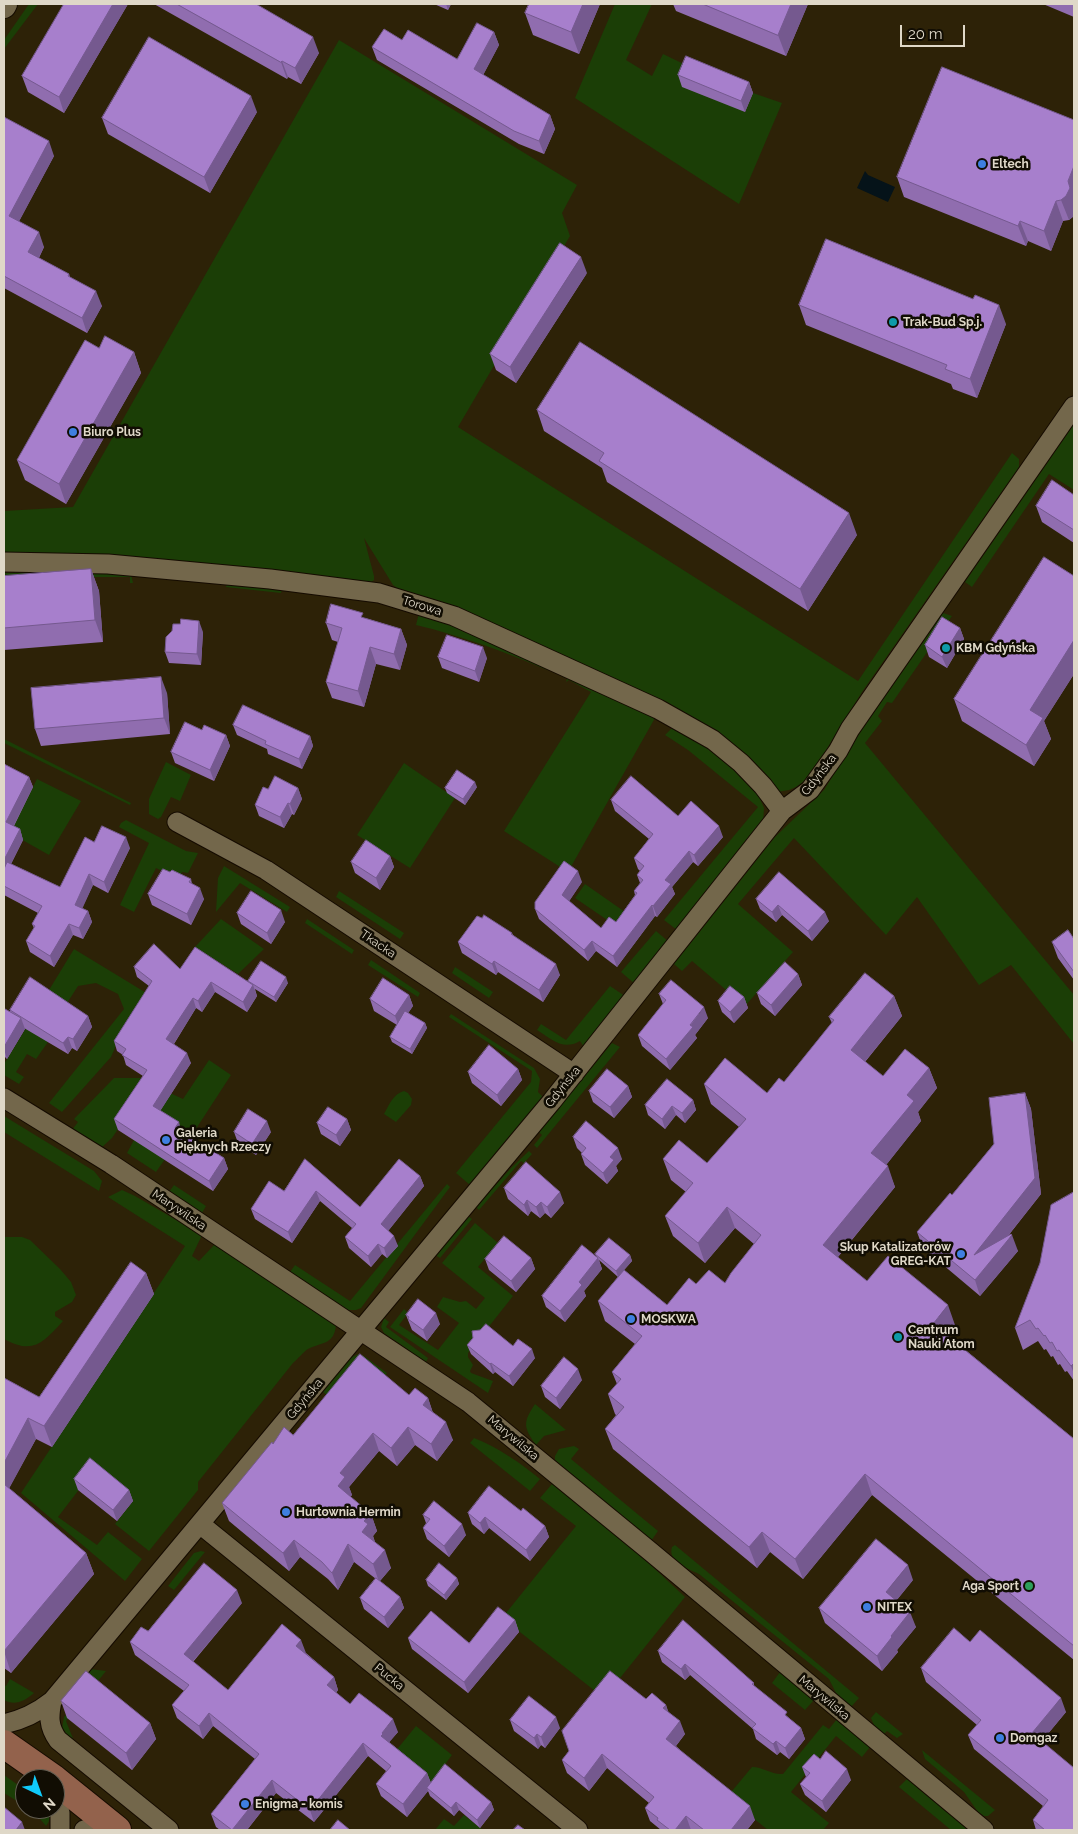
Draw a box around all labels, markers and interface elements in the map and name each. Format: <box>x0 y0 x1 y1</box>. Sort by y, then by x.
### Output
scale bar <box>903 15 968 47</box>
text: 20 m <box>908 25 943 43</box>
place label: Eltech <box>992 157 1029 171</box>
marker: Eltech <box>976 158 988 170</box>
place label: Trak-Bud Sp.j. <box>903 315 982 329</box>
marker: Trak-Bud Sp.j. <box>887 316 899 328</box>
place label: Biuro Plus <box>83 425 141 439</box>
marker: Biuro Plus <box>67 426 79 438</box>
street label: Torowa <box>401 593 443 619</box>
place label: KBM Gdyńska <box>956 641 1035 655</box>
marker: KBM Gdyńska <box>940 642 952 654</box>
street label: Gdyńska <box>798 752 840 798</box>
street label: Tkacka <box>358 927 398 961</box>
street label: Gdyńska <box>542 1064 584 1110</box>
place label: Galeria Pięknych Rzeczy <box>176 1126 271 1154</box>
marker: Galeria Pięknych Rzeczy <box>160 1134 172 1146</box>
street label: Marywilska <box>149 1187 209 1233</box>
place label: Skup Katalizatorów GREG-KAT <box>840 1240 951 1268</box>
marker: Skup Katalizatorów GREG-KAT <box>955 1248 967 1260</box>
place label: MOSKWA <box>641 1312 696 1326</box>
marker: MOSKWA <box>625 1313 637 1325</box>
place label: Centrum Nauki Atom <box>908 1323 975 1351</box>
marker: Centrum Nauki Atom <box>892 1331 904 1343</box>
street label: Gdyńska <box>284 1376 326 1422</box>
street label: Marywilska <box>485 1413 541 1463</box>
place label: Hurtownia Hermin <box>296 1505 401 1519</box>
marker: Hurtownia Hermin <box>280 1506 292 1518</box>
place label: Aga Sport <box>962 1579 1019 1593</box>
marker: Aga Sport <box>1023 1580 1035 1592</box>
place label: NITEX <box>877 1600 912 1614</box>
marker: NITEX <box>861 1601 873 1613</box>
street label: Pucka <box>371 1661 407 1693</box>
street label: Marywilska <box>796 1673 852 1723</box>
place label: Domgaz <box>1010 1731 1057 1745</box>
marker: Domgaz <box>994 1732 1006 1744</box>
north arrow <box>15 1769 65 1819</box>
text: N <box>40 1795 59 1814</box>
place label: Enigma - komis <box>255 1797 343 1811</box>
marker: Enigma - komis <box>239 1798 251 1810</box>

